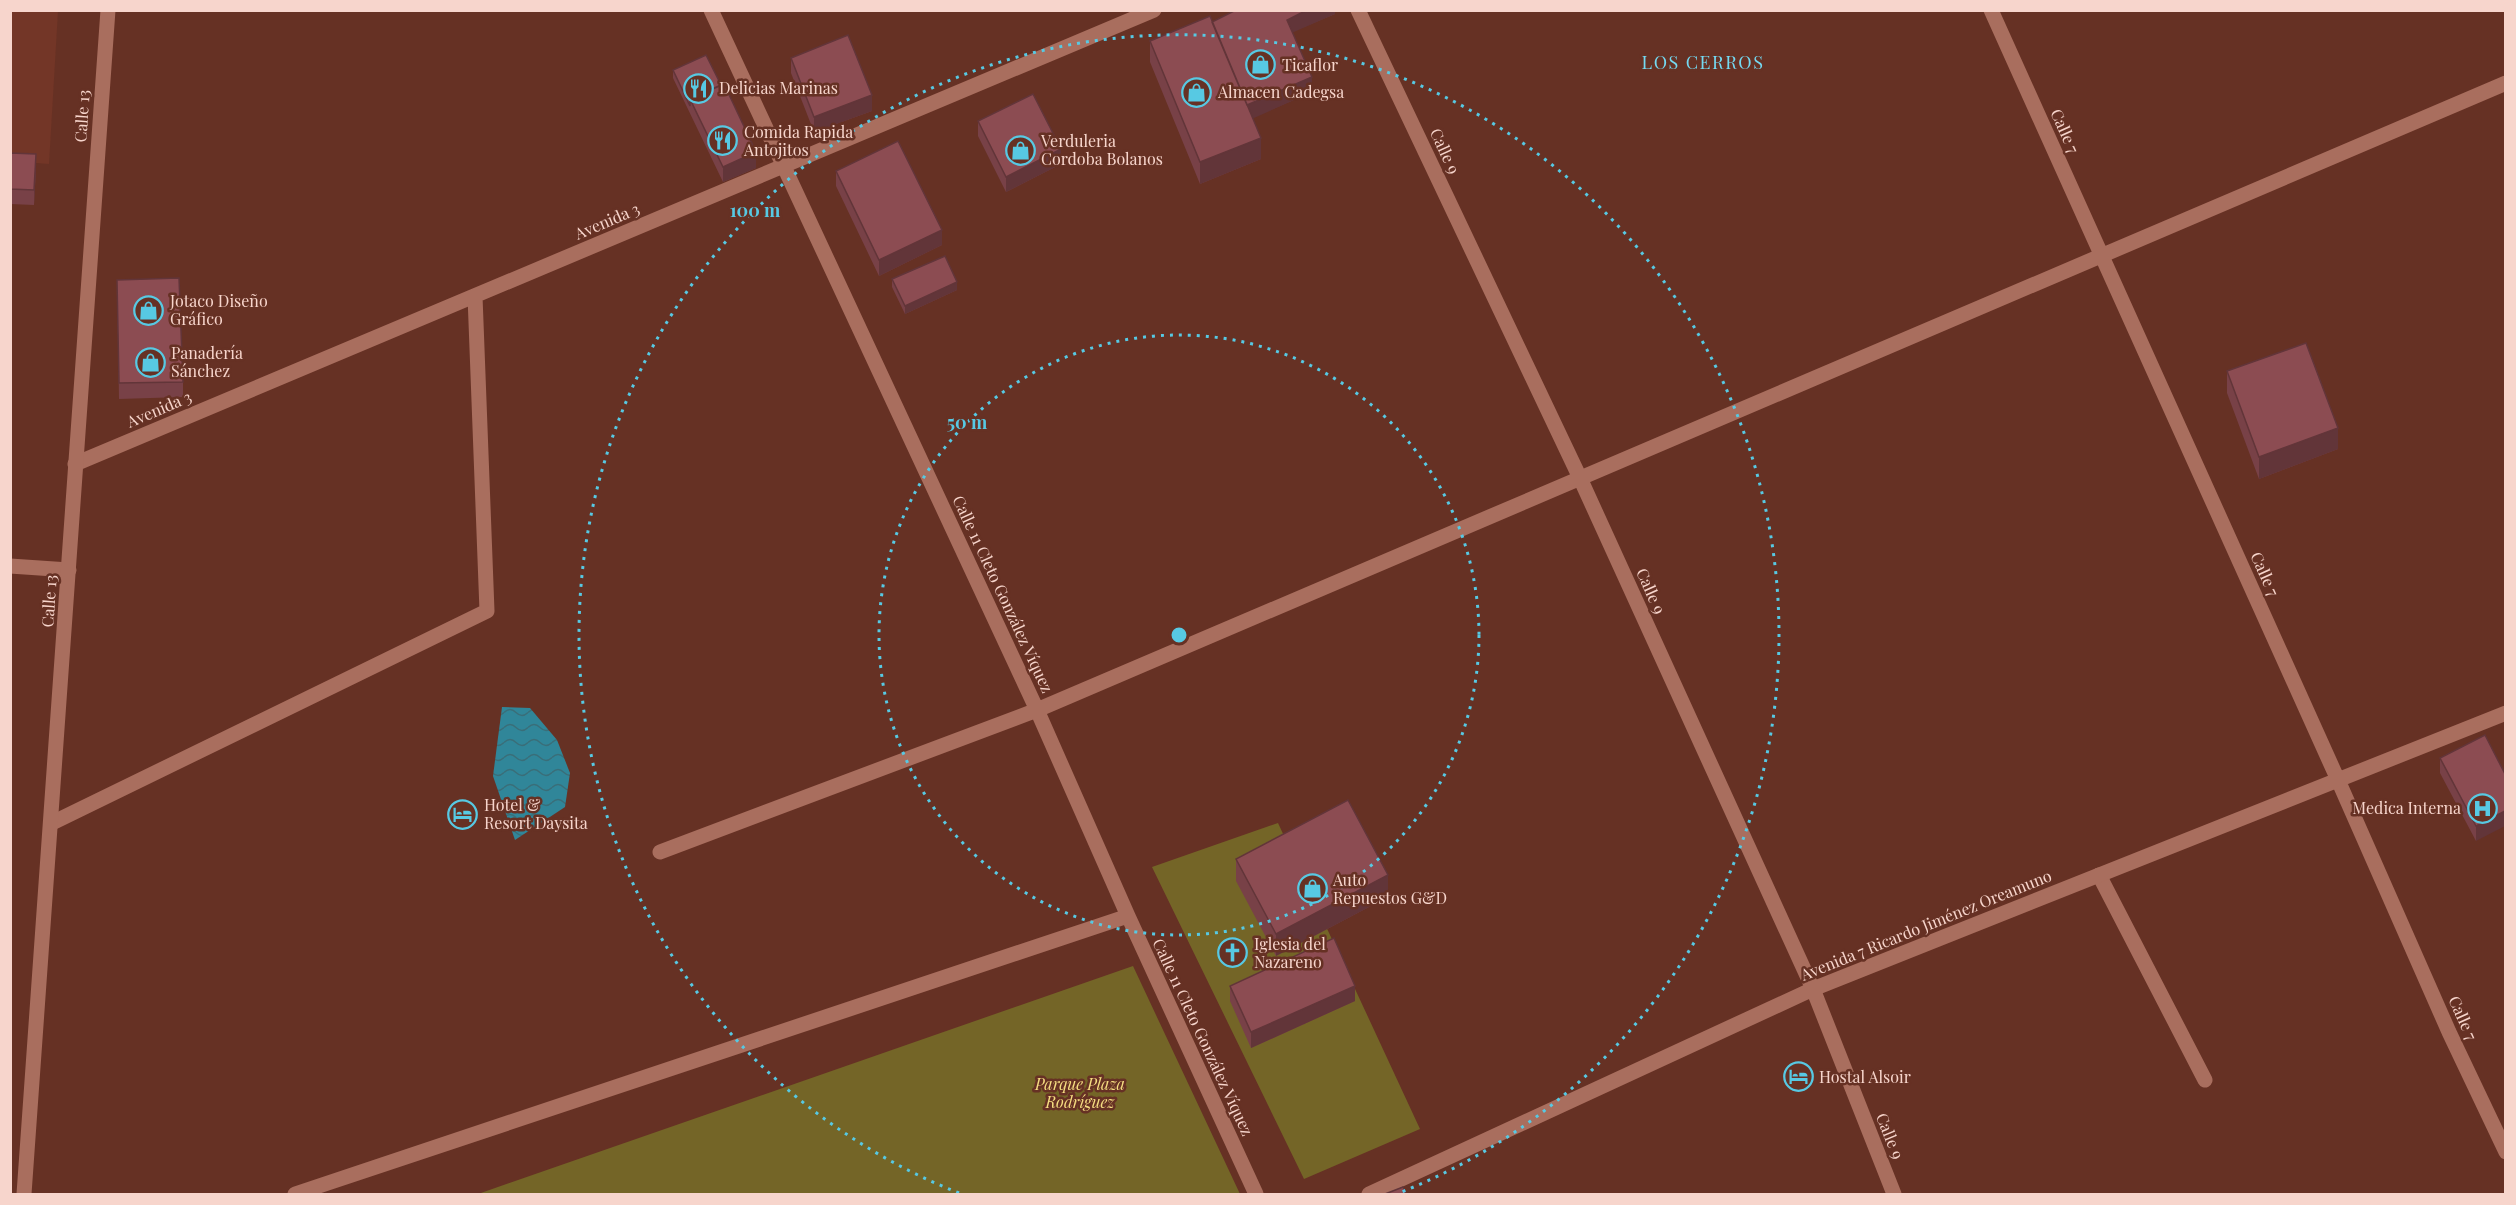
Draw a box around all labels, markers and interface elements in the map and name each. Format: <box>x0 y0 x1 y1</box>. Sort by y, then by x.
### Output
shop icon: Ticaflor <box>1245 49 1277 81</box>
district label: LOS CERROS <box>1642 50 1764 74</box>
place label: Ticaflor <box>1282 54 1338 75</box>
restaurant icon: Delicias Marinas <box>682 72 714 104</box>
shop icon: Almacen Cadegsa <box>1181 76 1213 108</box>
place label: Delicias Marinas <box>719 77 838 98</box>
place label: Almacen Cadegsa <box>1217 81 1344 102</box>
street label: Calle 13 <box>69 89 94 143</box>
street label: Calle 7 <box>2046 105 2085 157</box>
place label: Comida Rapida Antojitos <box>743 121 853 160</box>
restaurant icon: Comida Rapida Antojitos <box>707 125 739 157</box>
street label: Calle 9 <box>1426 125 1465 177</box>
place label: Verduleria Cordoba Bolanos <box>1040 130 1163 169</box>
shop icon: Verduleria Cordoba Bolanos <box>1004 134 1036 166</box>
street label: Avenida 3 <box>570 198 642 244</box>
text: 100 m <box>730 198 781 222</box>
place label: Jotaco Diseño Gráfico <box>169 290 268 329</box>
shop icon: Jotaco Diseño Gráfico <box>133 294 165 326</box>
place label: Panadería Sánchez <box>171 342 243 381</box>
shop icon: Panadería Sánchez <box>134 346 166 378</box>
street label: Avenida 3 <box>122 386 194 432</box>
text: 50 m <box>947 410 988 434</box>
street label: Calle 11 Cleto González Víquez <box>948 492 1059 696</box>
street label: Calle 7 <box>2246 548 2285 600</box>
street label: Calle 9 <box>1632 565 1671 617</box>
street label: Calle 13 <box>36 574 61 628</box>
centre of rings <box>1169 625 1189 645</box>
hospital icon: Medica Interna <box>2466 792 2498 824</box>
place label: Hotel & Resort Daysita <box>484 794 588 833</box>
place label: Medica Interna <box>2352 797 2461 818</box>
hotel icon: Hotel & Resort Daysita <box>447 798 479 830</box>
street label: Avenida 7 Ricardo Jiménez Oreamuno <box>1796 864 2055 985</box>
place label: Auto Repuestos G&D <box>1332 869 1447 908</box>
shop icon: Auto Repuestos G&D <box>1296 873 1328 905</box>
place label: Iglesia del Nazareno <box>1254 933 1326 972</box>
street label: Calle 11 Cleto González Víquez <box>1148 935 1259 1139</box>
church icon: Iglesia del Nazareno <box>1217 937 1249 969</box>
street label: Calle 7 <box>2444 992 2483 1044</box>
hotel icon: Hostal Alsoir <box>1782 1061 1814 1093</box>
place label: Hostal Alsoir <box>1819 1066 1911 1087</box>
park label: Parque Plaza Rodríguez <box>1034 1073 1125 1112</box>
street label: Calle 9 <box>1872 1110 1909 1162</box>

